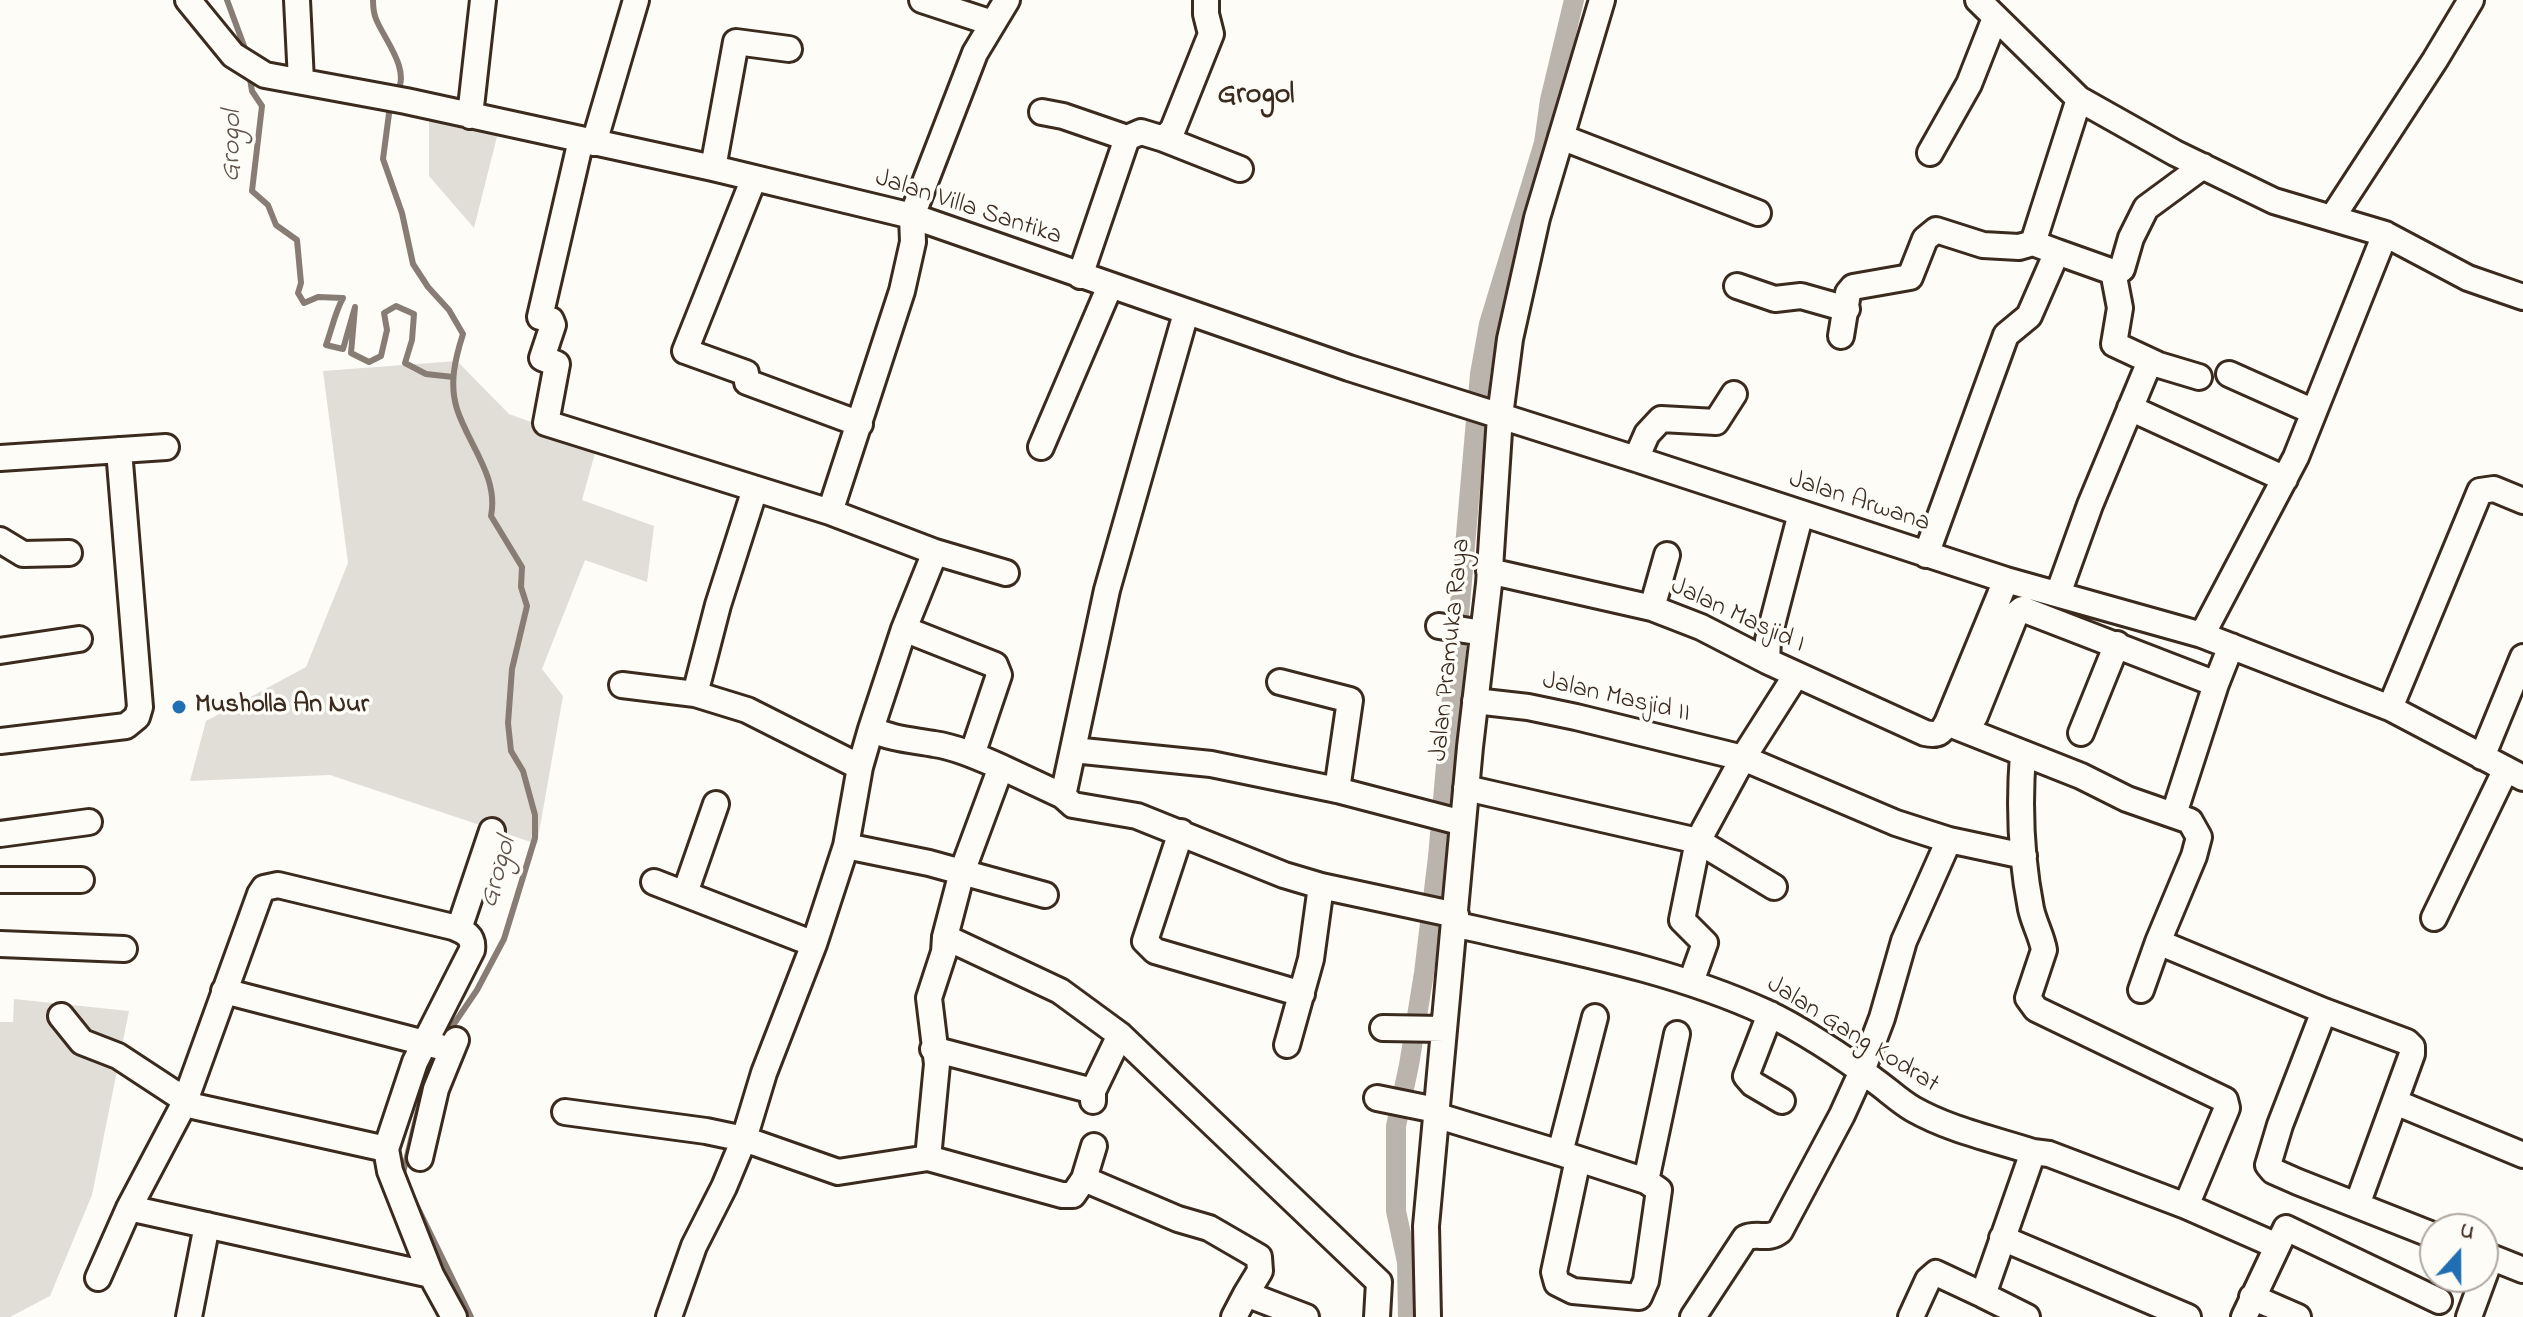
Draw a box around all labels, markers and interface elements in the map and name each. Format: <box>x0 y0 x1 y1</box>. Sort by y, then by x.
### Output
district label: Grogol <box>1218 79 1294 115</box>
water label: Grogol <box>217 110 251 182</box>
street label: Jalan Villa Santika <box>871 164 1065 254</box>
street label: Jalan Arwana <box>1785 466 1933 540</box>
street label: Jalan Pramuka Raya <box>1425 537 1479 763</box>
street label: Jalan Masjid I <box>1665 572 1809 662</box>
street label: Jalan Masjid II <box>1539 667 1693 731</box>
place label: Musholla An Nur <box>195 691 369 723</box>
marker: Musholla An Nur <box>170 698 188 716</box>
water label: Grogol <box>474 834 526 912</box>
street label: Jalan Gang Kodrat <box>1760 970 1944 1102</box>
north arrow <box>2419 1213 2499 1293</box>
text: U <box>2455 1215 2479 1250</box>

